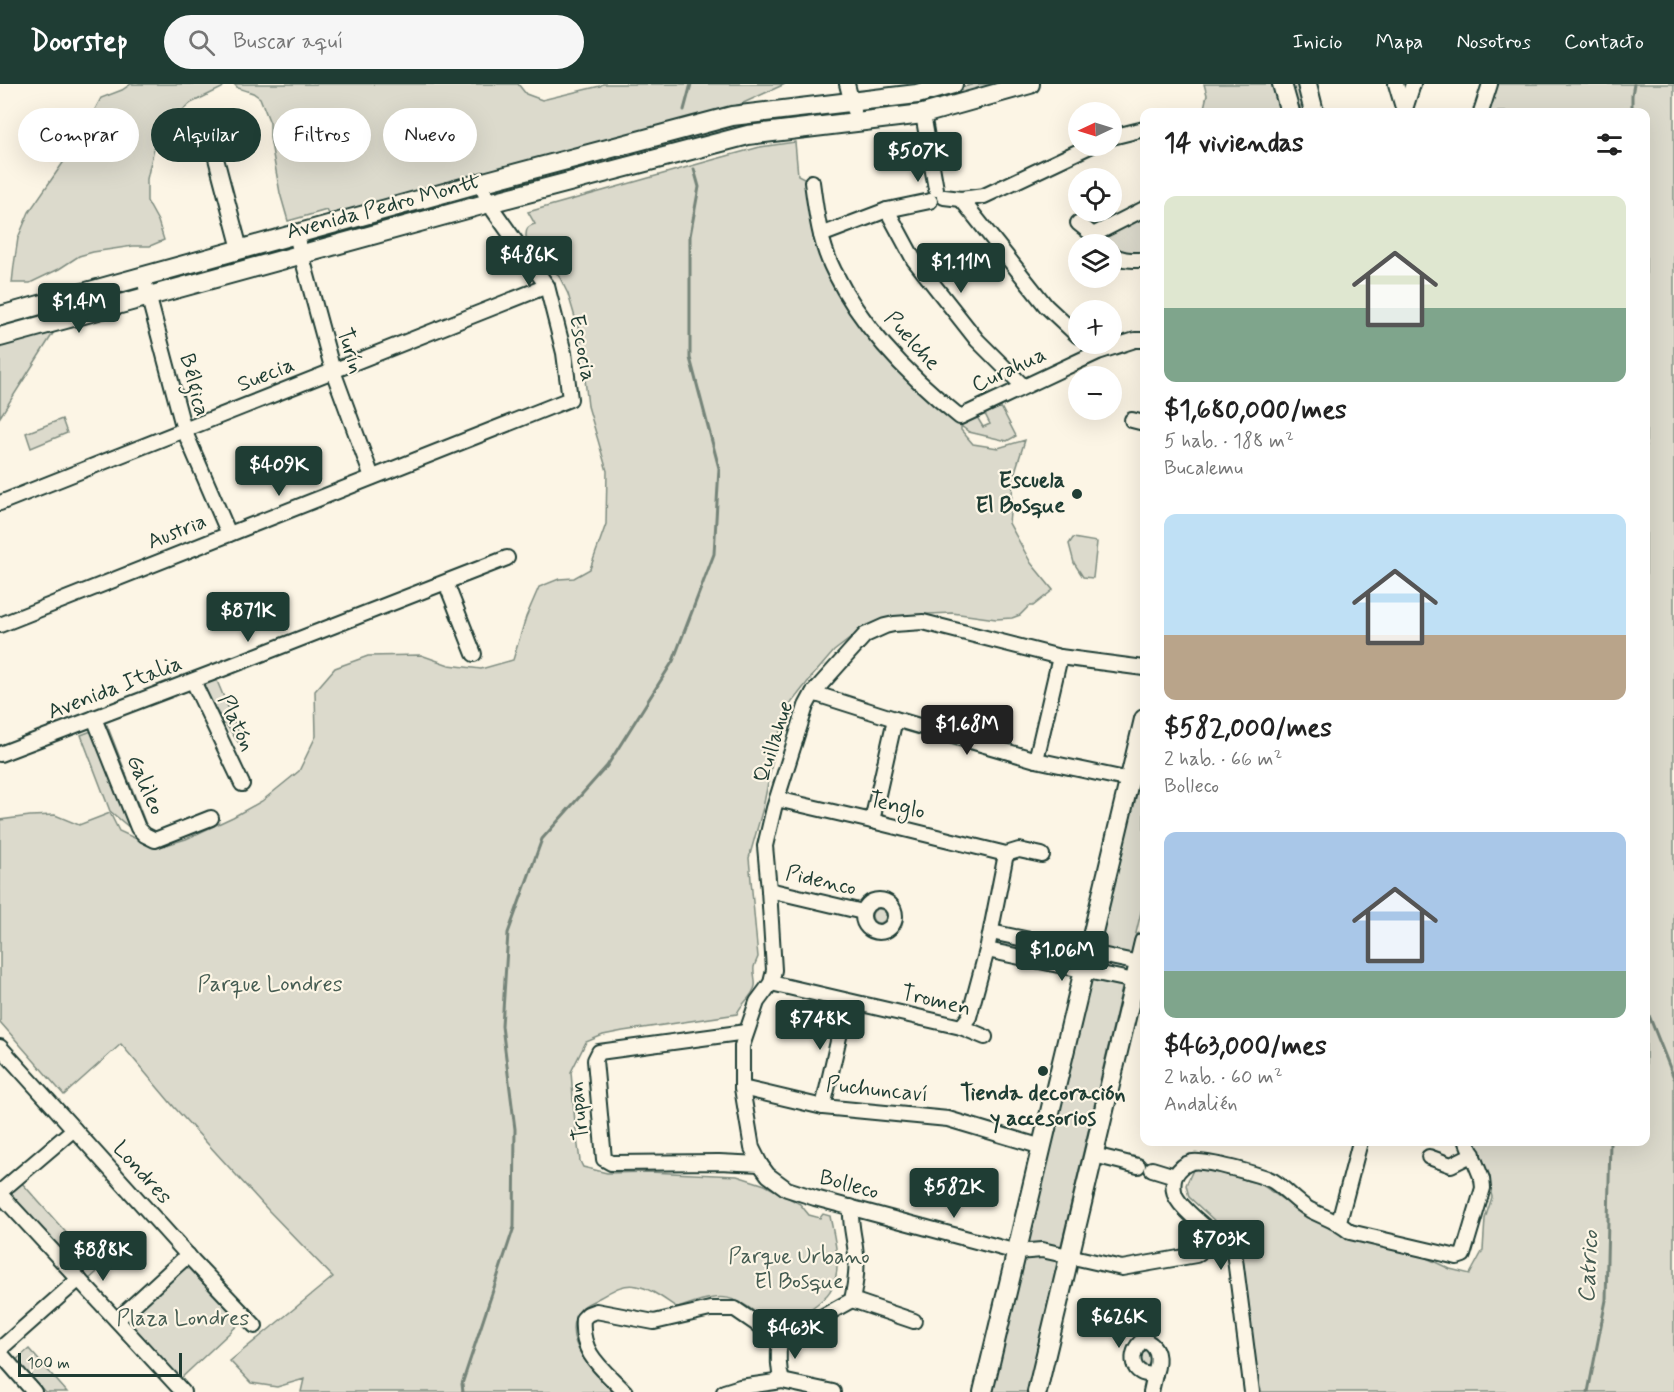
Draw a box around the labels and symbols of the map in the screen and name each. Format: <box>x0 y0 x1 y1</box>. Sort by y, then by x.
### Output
north arrow <box>1068 102 1122 156</box>
pin: $507K <box>876 132 960 183</box>
street label: Avenida Pedro Montt <box>283 167 485 247</box>
pin: $486K <box>487 236 571 287</box>
pin: $1.11M <box>912 243 1010 294</box>
pin: $1.4M <box>37 283 121 334</box>
street label: Puelche <box>878 305 946 377</box>
street label: Escocia <box>562 312 602 384</box>
street label: Turín <box>330 325 370 377</box>
street label: Curahua <box>967 341 1051 399</box>
street label: Bélgica <box>169 351 216 420</box>
street label: Suecia <box>233 351 299 399</box>
pin: $409K <box>237 446 321 497</box>
place label: Escuela El Bosque <box>975 467 1065 520</box>
marker: Escuela El Bosque <box>1070 487 1084 501</box>
street label: Austria <box>143 507 211 557</box>
pin: $871K <box>206 592 290 643</box>
street label: Avenida Italia <box>44 650 186 726</box>
street label: Platón <box>211 690 261 756</box>
street label: Quillahue <box>748 697 800 787</box>
pin: $1.68M <box>918 705 1016 756</box>
street label: Galileo <box>119 751 171 820</box>
street label: Tenglo <box>865 786 928 829</box>
street label: Pidenco <box>783 859 859 903</box>
pin: $1.06M <box>1013 931 1111 982</box>
park label: Parque Londres <box>197 971 343 999</box>
street label: Tromen <box>898 979 974 1023</box>
pin: $748K <box>778 1000 862 1051</box>
marker: Tienda decoración y accesorios <box>1036 1064 1050 1078</box>
street label: Puchuncaví <box>825 1071 929 1109</box>
street label: Trupan <box>562 1080 596 1142</box>
place label: Tienda decoración y accesorios <box>960 1080 1126 1134</box>
street label: Londres <box>106 1135 178 1211</box>
street label: Bolleco <box>816 1164 882 1206</box>
pin: $582K <box>912 1168 996 1219</box>
pin: $703K <box>1179 1220 1263 1271</box>
water label: Catrico <box>1572 1229 1606 1304</box>
pin: $888K <box>61 1231 145 1282</box>
park label: Parque Urbano El Bosque <box>728 1243 870 1296</box>
pin: $626K <box>1077 1298 1161 1349</box>
park label: Plaza Londres <box>117 1305 250 1333</box>
pin: $463K <box>753 1309 837 1360</box>
scale bar <box>18 1350 182 1378</box>

